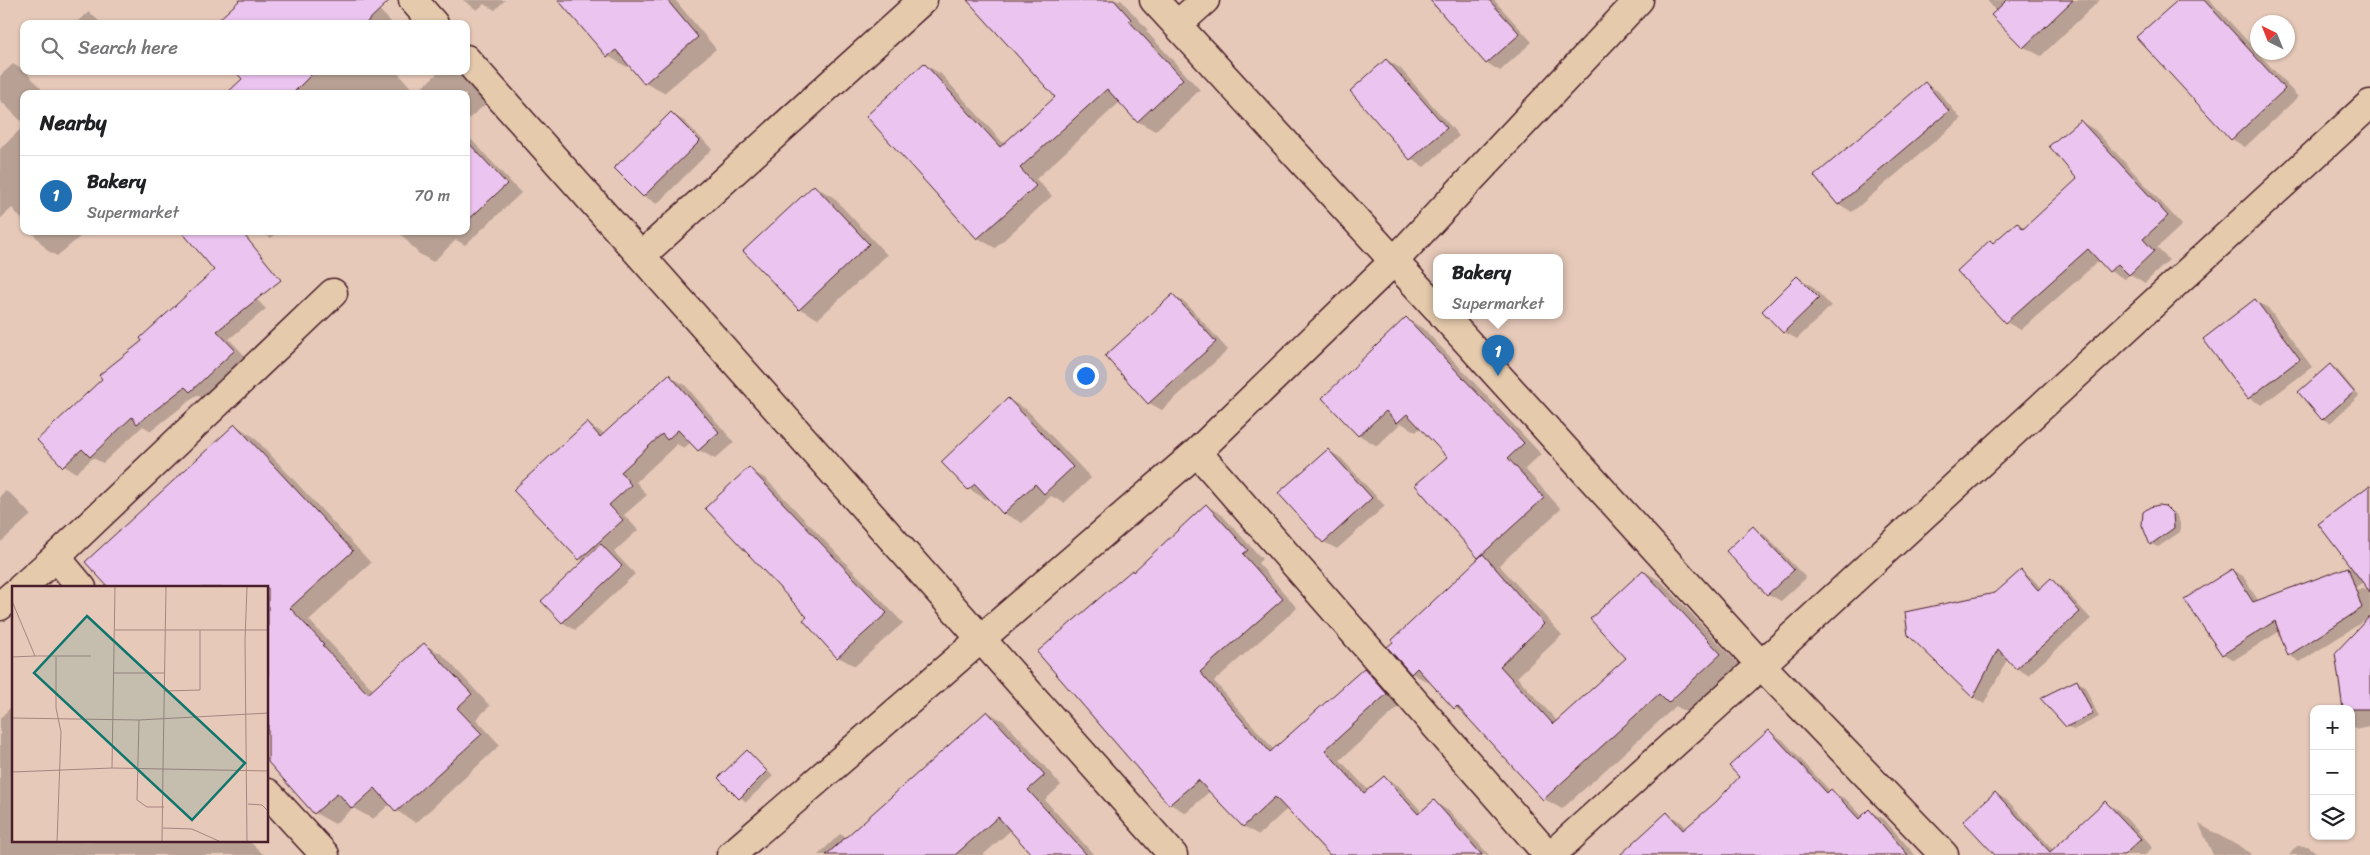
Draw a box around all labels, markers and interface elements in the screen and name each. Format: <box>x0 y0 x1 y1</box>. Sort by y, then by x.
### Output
north arrow <box>2250 15 2295 60</box>
search box <box>20 20 470 75</box>
text: Search here <box>78 31 178 64</box>
icon: search <box>38 34 66 62</box>
text: Nearby <box>40 104 106 142</box>
text: Bakery <box>87 165 146 198</box>
text: 1 <box>53 181 59 210</box>
text: 70 m <box>414 181 450 210</box>
text: Supermarket <box>87 198 179 227</box>
popup <box>1433 254 1563 319</box>
text: Bakery <box>1452 256 1511 289</box>
text: Supermarket <box>1452 289 1544 318</box>
pin: 1 <box>1482 335 1514 376</box>
your location <box>1073 363 1099 389</box>
inset map <box>12 586 269 842</box>
map controls <box>2310 705 2355 840</box>
button: + <box>2310 705 2355 750</box>
button: − <box>2310 750 2355 795</box>
button: layers <box>2310 795 2355 840</box>

